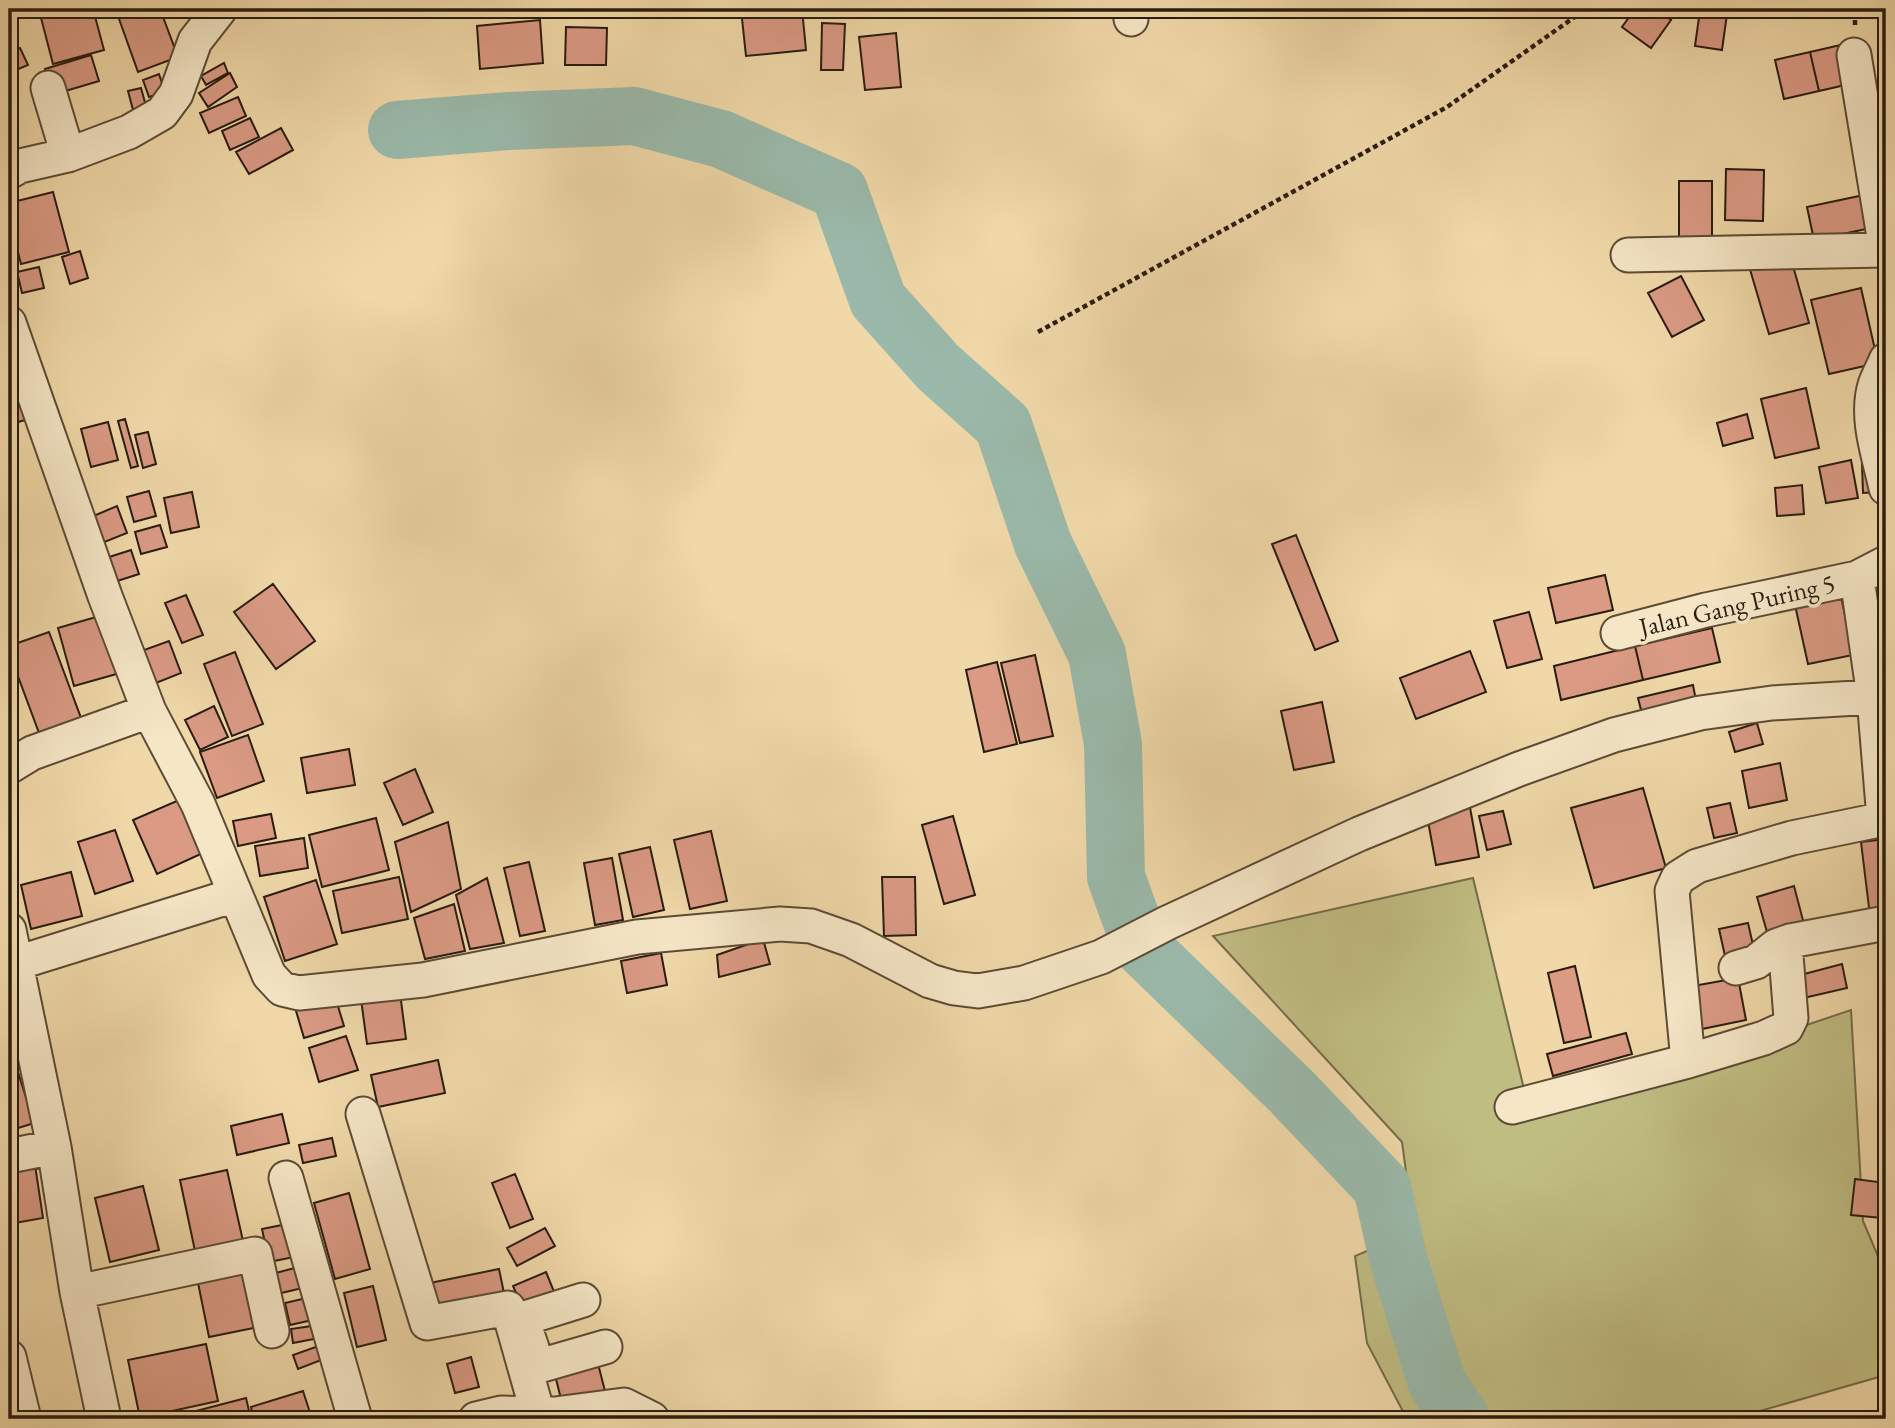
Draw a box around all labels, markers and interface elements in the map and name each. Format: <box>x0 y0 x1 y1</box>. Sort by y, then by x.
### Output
street label: Jalan Gang Puring 5 <box>1634 566 1838 645</box>

